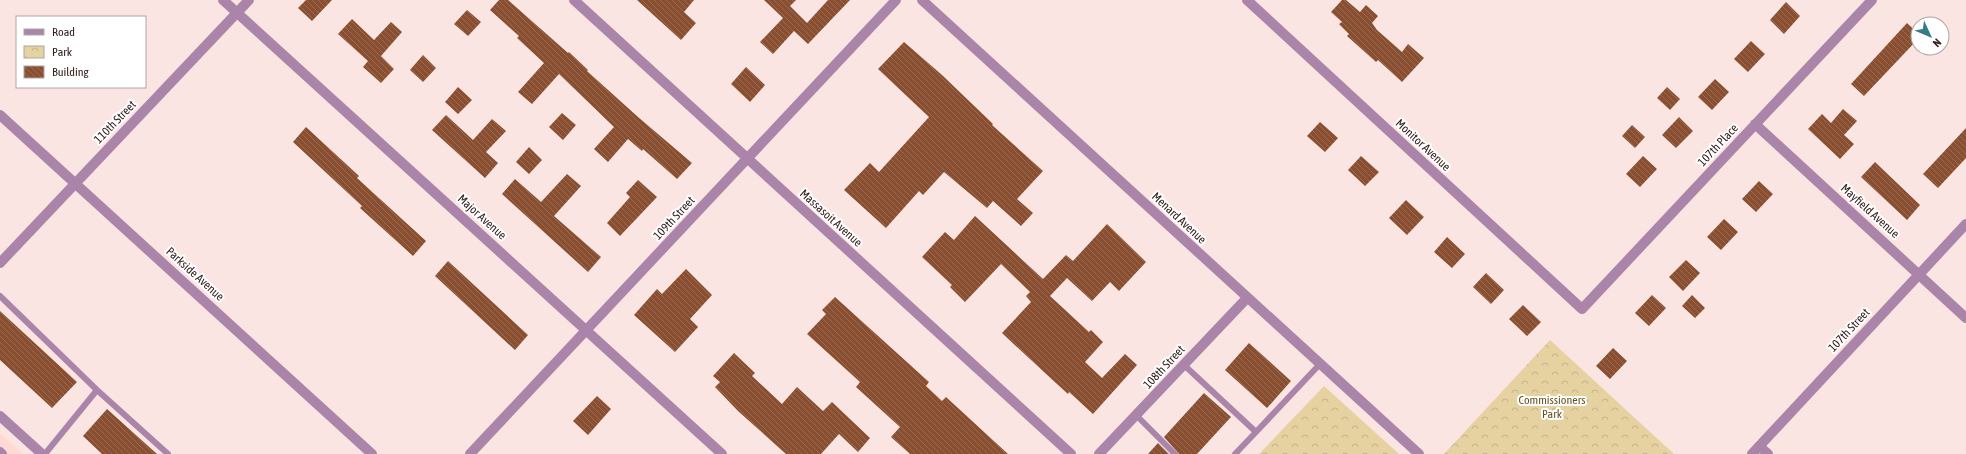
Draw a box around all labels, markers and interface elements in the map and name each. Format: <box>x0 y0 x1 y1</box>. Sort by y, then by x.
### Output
legend <box>16 16 146 88</box>
north arrow <box>1910 16 1950 56</box>
text: Road <box>52 25 75 39</box>
text: N <box>1931 36 1944 49</box>
text: Park <box>52 45 73 59</box>
text: Building <box>52 65 90 79</box>
street label: 110th Street <box>91 97 139 146</box>
street label: Monitor Avenue <box>1393 116 1453 174</box>
street label: 107th Place <box>1695 121 1741 169</box>
street label: Mayfield Avenue <box>1838 181 1902 241</box>
street label: Massasoit Avenue <box>797 186 865 250</box>
street label: Menard Avenue <box>1149 189 1209 247</box>
street label: Major Avenue <box>455 192 509 242</box>
street label: 109th Street <box>650 193 698 243</box>
street label: Parkside Avenue <box>163 244 227 304</box>
street label: 107th Street <box>1825 305 1873 355</box>
street label: 108th Street <box>1140 342 1188 392</box>
park label: Commissioners Park <box>1519 393 1586 421</box>

